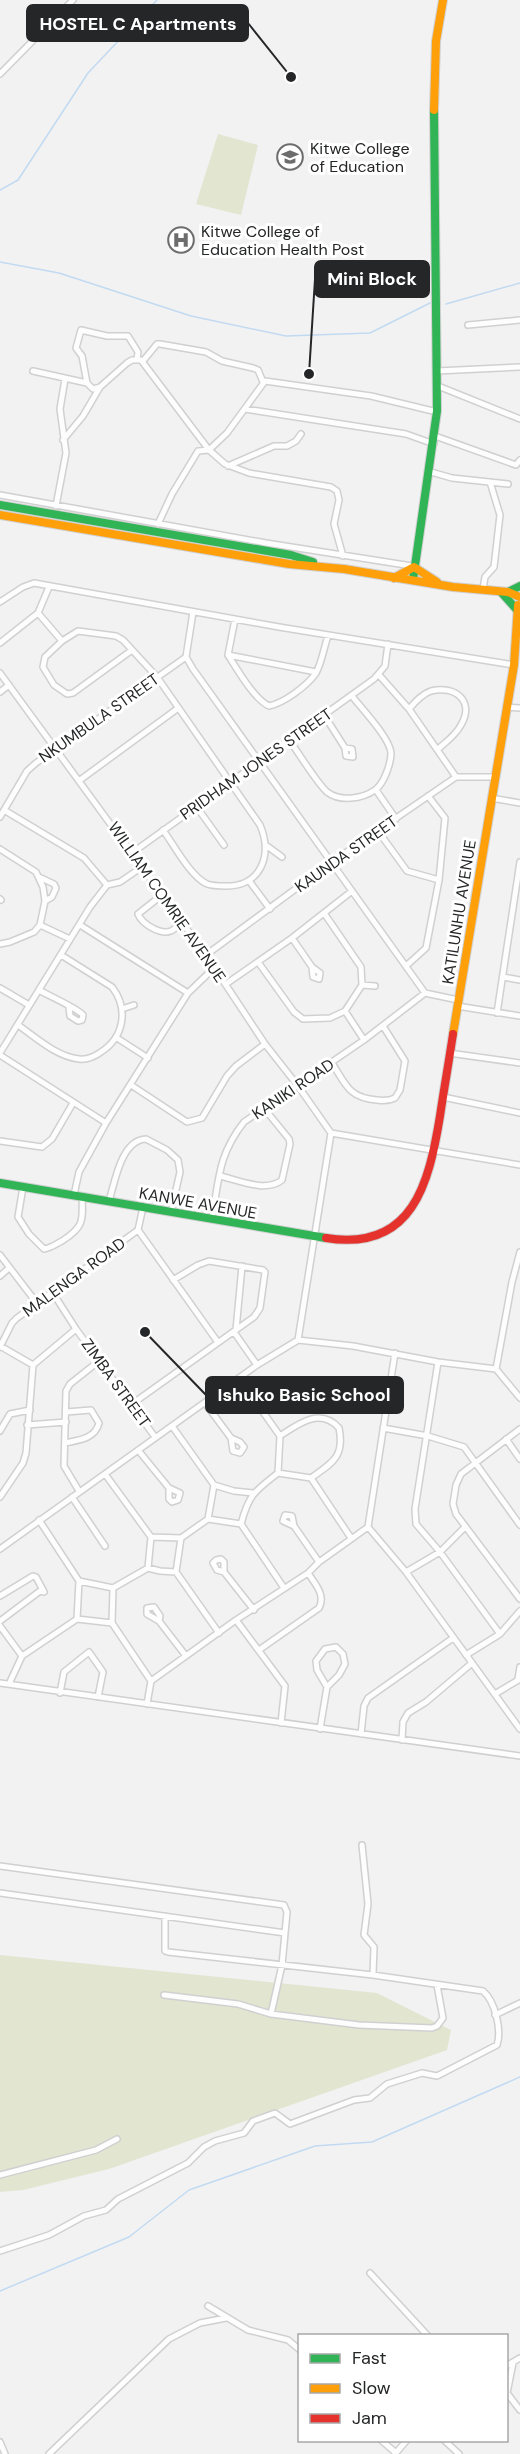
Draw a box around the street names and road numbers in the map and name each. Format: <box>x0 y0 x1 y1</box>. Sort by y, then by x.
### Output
street label: NKUMBULA STREET <box>35 669 163 767</box>
street label: PRIDHAM JONES STREET <box>176 703 336 825</box>
street label: KAUNDA STREET <box>291 811 401 897</box>
street label: WILLIAM COMRIE AVENUE <box>103 818 231 986</box>
street label: KATILUNHU AVENUE <box>437 838 481 986</box>
street label: KANIKI ROAD <box>248 1054 338 1124</box>
street label: KANWE AVENUE <box>137 1182 259 1224</box>
street label: MALENGA ROAD <box>18 1233 130 1321</box>
street label: ZIMBA STREET <box>77 1334 155 1432</box>

